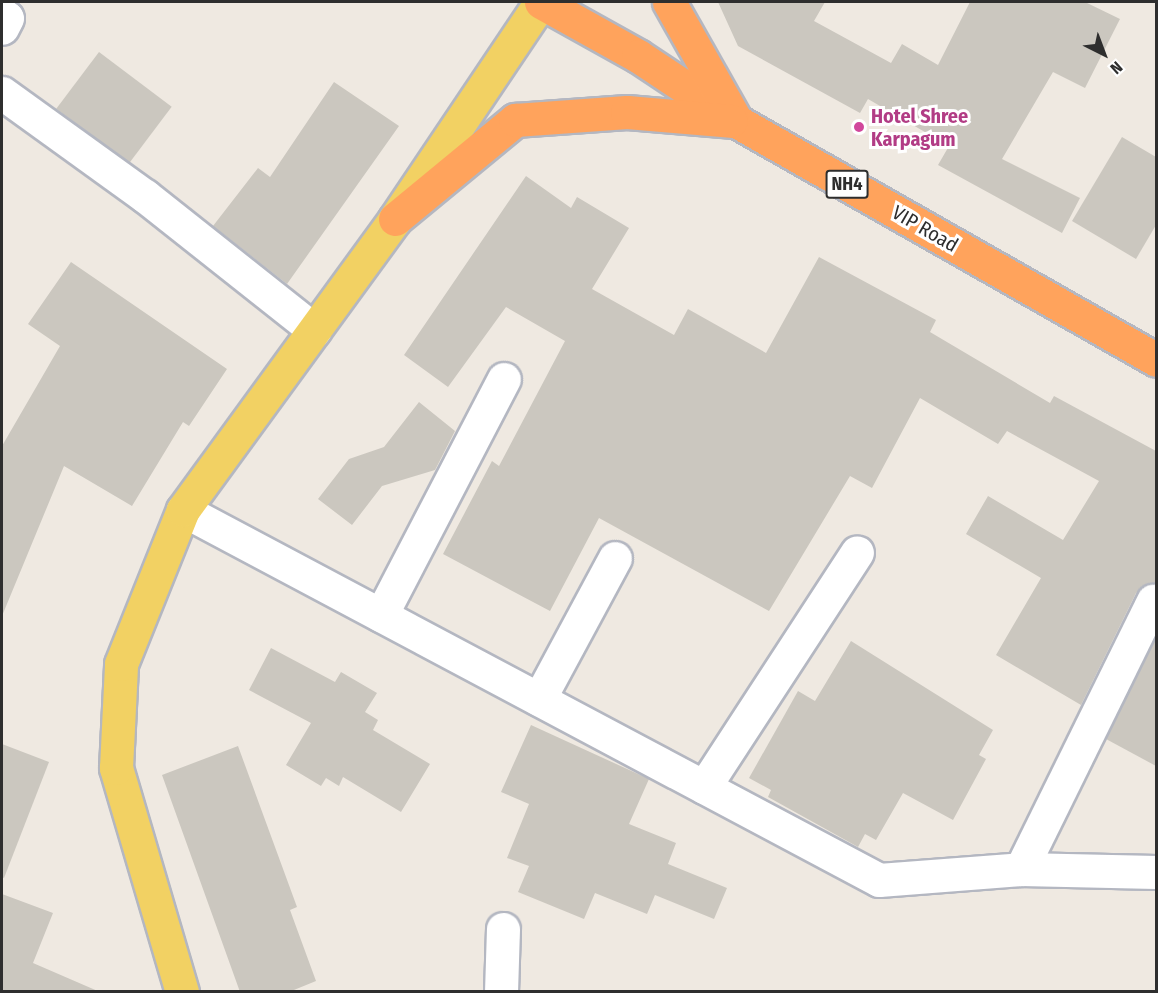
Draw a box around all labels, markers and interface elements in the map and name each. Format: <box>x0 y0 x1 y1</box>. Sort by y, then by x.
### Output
north arrow <box>1074 24 1134 84</box>
text: N <box>1106 57 1126 78</box>
place label: Hotel Shree Karpagum <box>871 104 968 151</box>
marker: Hotel Shree Karpagum <box>852 120 866 134</box>
road number: NH4 <box>824 169 870 199</box>
street label: VIP Road <box>888 201 962 257</box>

